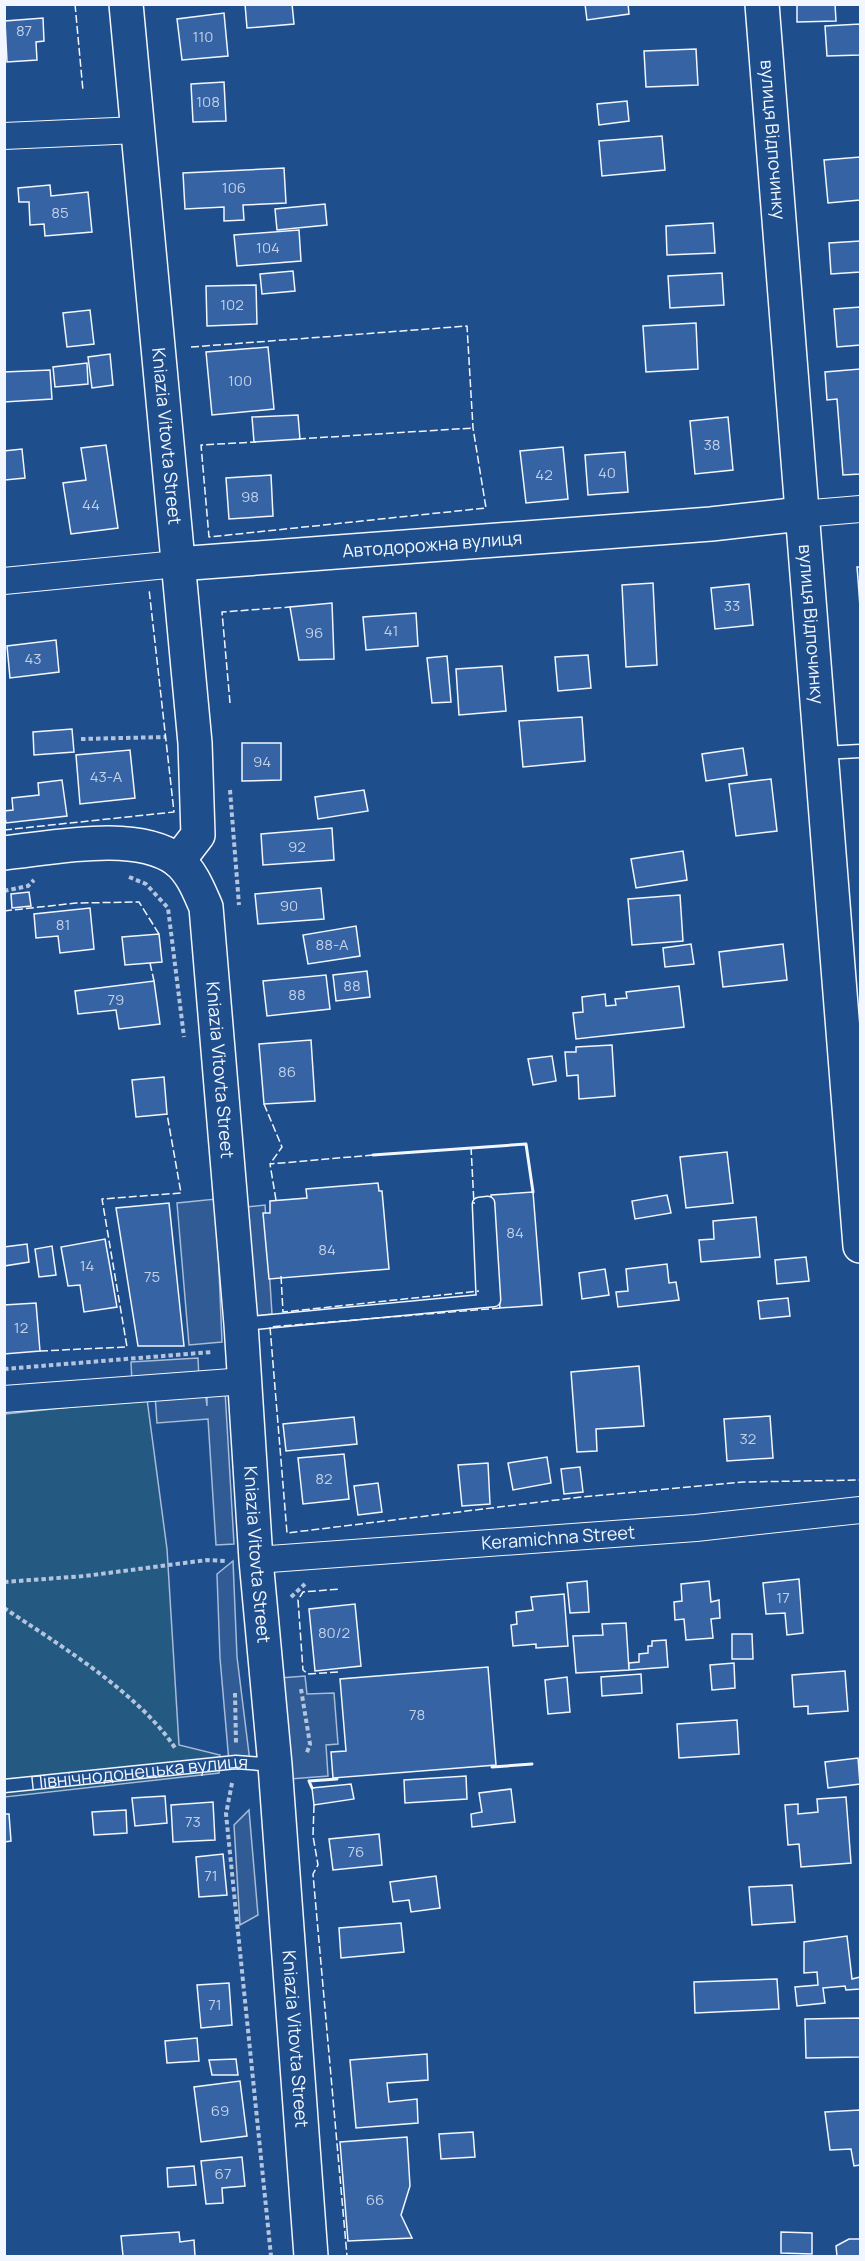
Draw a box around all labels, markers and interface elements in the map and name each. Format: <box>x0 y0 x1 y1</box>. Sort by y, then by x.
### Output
house number: 87 <box>16 20 32 41</box>
house number: 110 <box>193 26 213 47</box>
street label: вулиця Відпочинку <box>755 59 792 221</box>
house number: 108 <box>196 91 220 112</box>
house number: 106 <box>222 177 246 198</box>
house number: 85 <box>51 202 69 223</box>
house number: 104 <box>256 237 280 258</box>
house number: 102 <box>220 294 244 315</box>
street label: Kniazia Vitovta Street <box>147 346 188 526</box>
house number: 100 <box>228 370 252 391</box>
house number: 38 <box>703 434 721 455</box>
house number: 40 <box>598 462 616 483</box>
house number: 42 <box>535 464 553 485</box>
house number: 98 <box>241 486 259 507</box>
house number: 44 <box>82 494 100 515</box>
street label: Автодорожна вулиця <box>341 525 523 563</box>
street label: вулиця Відпочинку <box>794 543 830 705</box>
house number: 33 <box>724 595 740 616</box>
house number: 41 <box>384 620 398 641</box>
house number: 96 <box>305 622 323 643</box>
house number: 43 <box>24 648 42 669</box>
house number: 94 <box>253 751 271 772</box>
house number: 43-А <box>90 766 123 787</box>
house number: 92 <box>288 836 306 857</box>
house number: 90 <box>280 895 298 916</box>
house number: 81 <box>56 914 70 935</box>
house number: 88-А <box>316 934 349 955</box>
house number: 88 <box>343 975 361 996</box>
street label: Kniazia Vitovta Street <box>201 980 240 1159</box>
house number: 88 <box>288 984 306 1005</box>
house number: 79 <box>108 989 124 1010</box>
house number: 86 <box>278 1061 296 1082</box>
house number: 84 <box>506 1222 524 1243</box>
house number: 84 <box>318 1239 336 1260</box>
house number: 14 <box>80 1255 94 1276</box>
house number: 75 <box>144 1266 160 1287</box>
house number: 12 <box>14 1317 28 1338</box>
house number: 32 <box>740 1428 756 1449</box>
street label: Kniazia Vitovta Street <box>239 1465 277 1644</box>
house number: 82 <box>315 1468 333 1489</box>
street label: Keramichna Street <box>480 1519 636 1555</box>
house number: 17 <box>776 1587 790 1608</box>
house number: 80/2 <box>318 1622 350 1643</box>
house number: 78 <box>409 1704 425 1725</box>
street label: Північнодонецька вулиця <box>29 1749 249 1794</box>
house number: 73 <box>185 1811 201 1832</box>
house number: 76 <box>348 1841 364 1862</box>
house number: 71 <box>204 1865 218 1886</box>
street label: Kniazia Vitovta Street <box>278 1949 315 2128</box>
house number: 71 <box>208 1994 222 2015</box>
house number: 69 <box>211 2100 229 2121</box>
house number: 67 <box>215 2163 231 2184</box>
house number: 66 <box>366 2189 384 2210</box>

